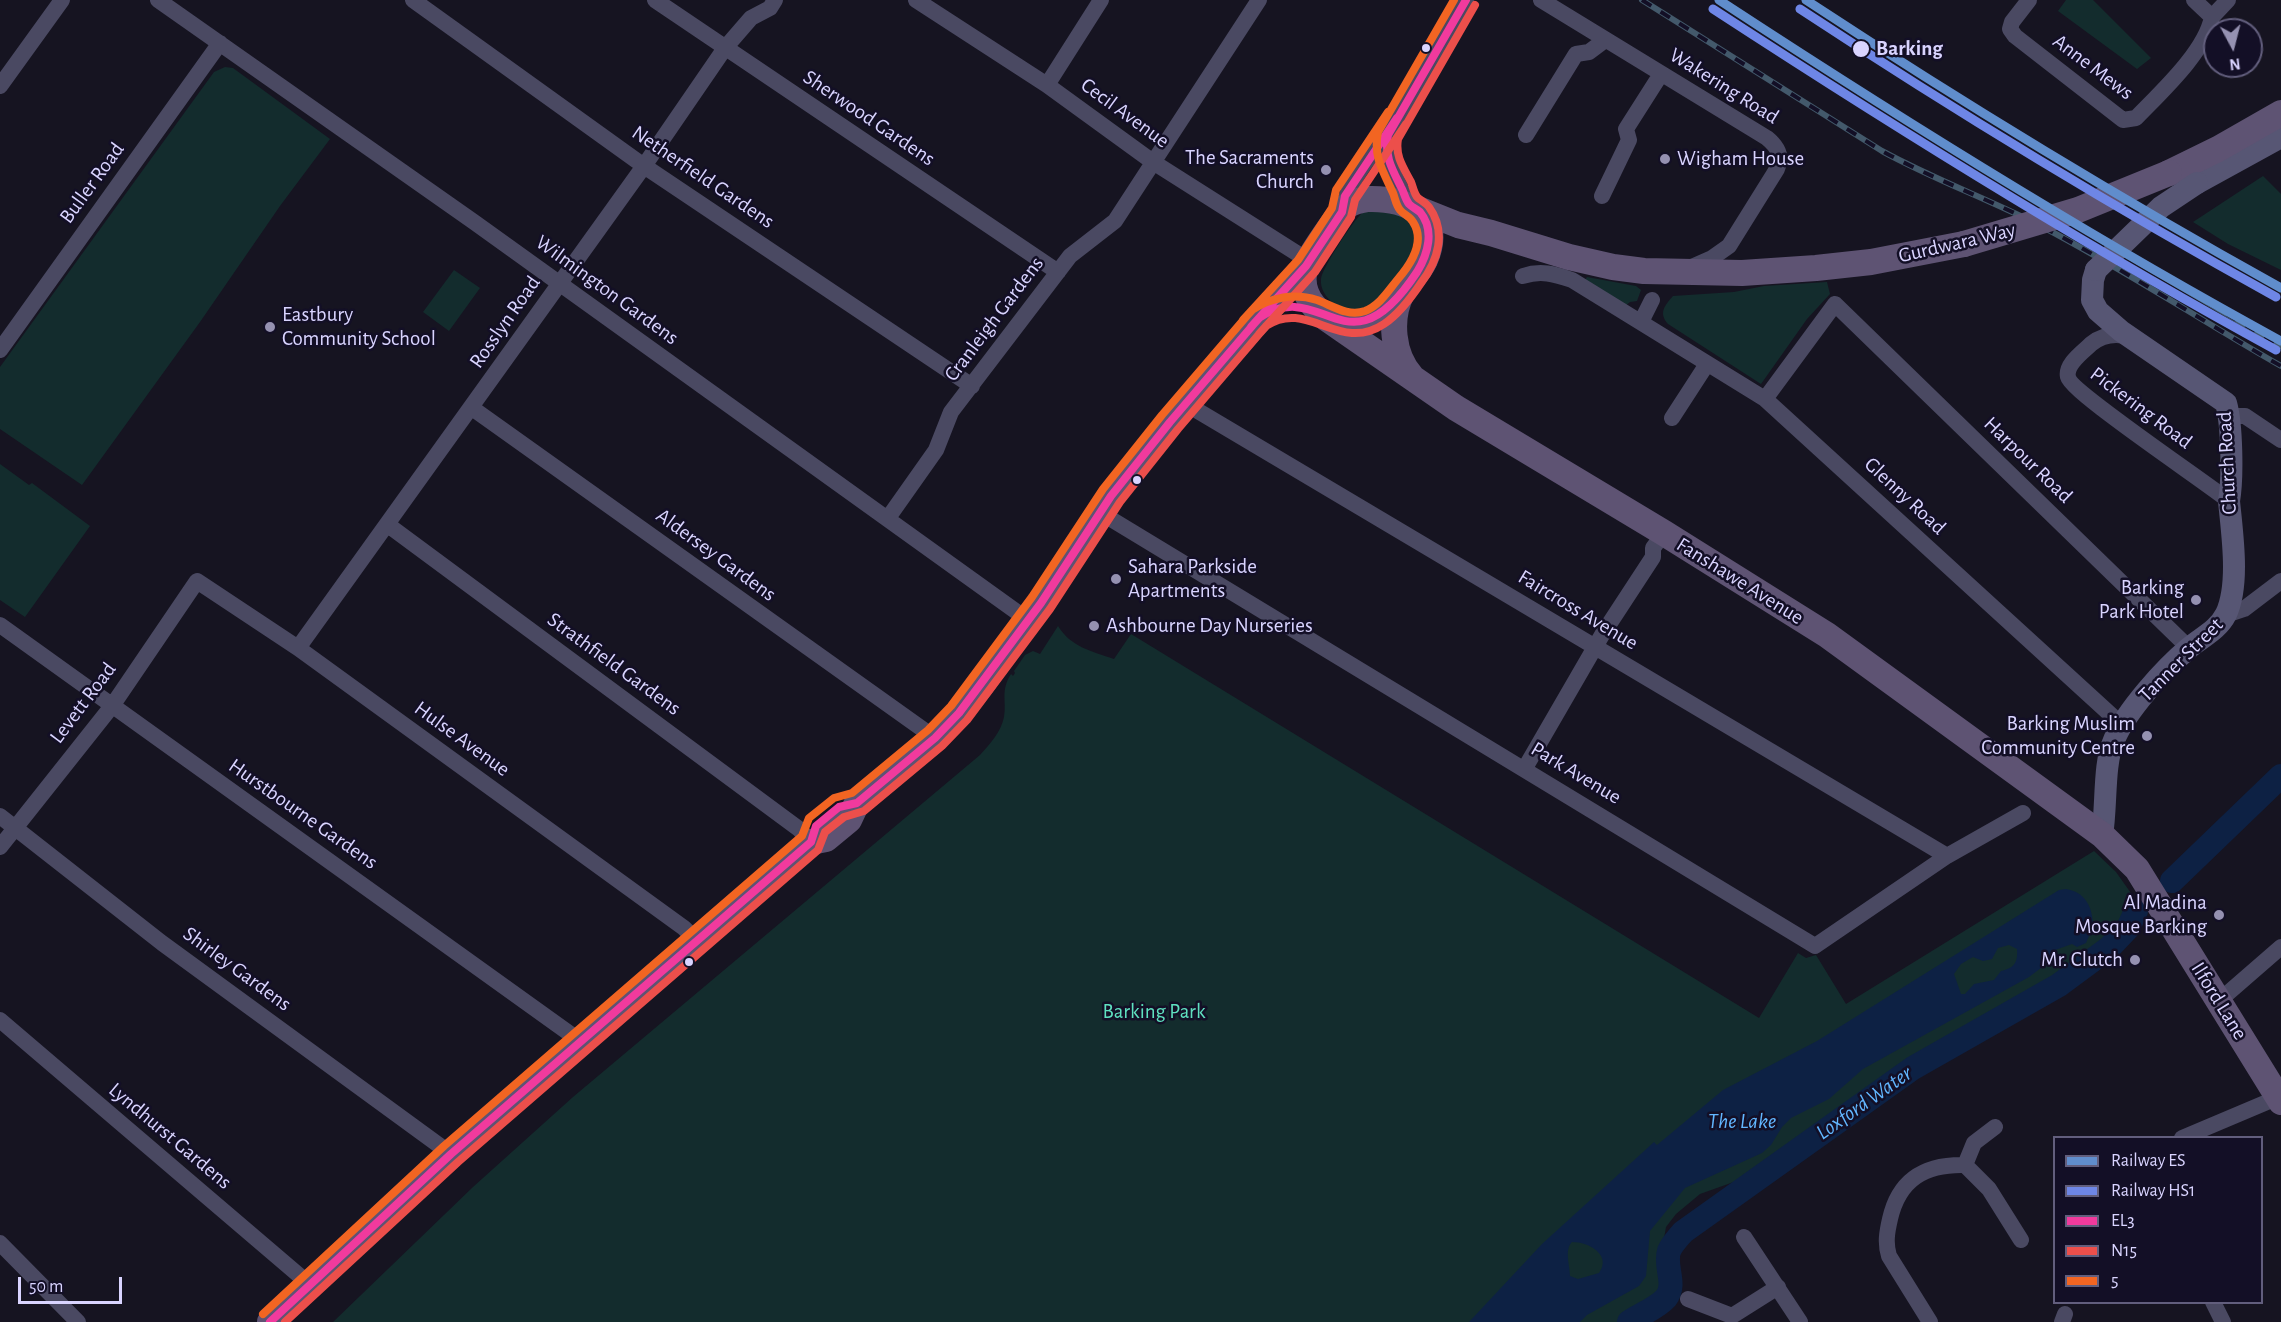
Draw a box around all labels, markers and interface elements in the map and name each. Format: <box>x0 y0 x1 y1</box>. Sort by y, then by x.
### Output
north arrow <box>2203 18 2263 78</box>
street label: Anne Mews <box>2048 29 2138 105</box>
place label: Barking <box>1876 36 1943 62</box>
marker: Barking <box>1851 39 1871 59</box>
unlabelled marker <box>1420 42 1432 54</box>
street label: Wakering Road <box>1665 42 1783 130</box>
text: N <box>2228 55 2241 72</box>
street label: Sherwood Gardens <box>798 65 940 171</box>
street label: Cecil Avenue <box>1076 72 1174 154</box>
street label: Netherfield Gardens <box>627 120 779 234</box>
street label: Buller Road <box>54 138 130 228</box>
place label: The Sacraments Church <box>1185 145 1314 195</box>
place label: Wigham House <box>1677 146 1804 172</box>
marker: Wigham House <box>1658 152 1672 166</box>
marker: The Sacraments Church <box>1319 163 1333 177</box>
street label: Gurdwara Way <box>1896 217 2018 269</box>
street label: Wilmington Gardens <box>531 230 683 350</box>
street label: Cranleigh Gardens <box>939 252 1049 386</box>
street label: Rosslyn Road <box>464 271 546 373</box>
place label: Eastbury Community School <box>282 302 436 352</box>
marker: Eastbury Community School <box>263 320 277 334</box>
street label: Pickering Road <box>2085 361 2197 455</box>
street label: Harpour Road <box>1978 411 2078 509</box>
street label: Church Road <box>2212 411 2242 515</box>
street label: Glenny Road <box>1859 452 1951 540</box>
unlabelled marker <box>1131 474 1143 486</box>
street label: Aldersey Gardens <box>651 503 781 607</box>
street label: Fanshawe Avenue <box>1672 532 1808 630</box>
place label: Sahara Parkside Apartments <box>1128 554 1257 604</box>
street label: Faircross Avenue <box>1514 564 1642 656</box>
marker: Sahara Parkside Apartments <box>1109 572 1123 586</box>
place label: Barking Park Hotel <box>2099 575 2184 625</box>
marker: Barking Park Hotel <box>2189 593 2203 607</box>
street label: Strathfield Gardens <box>542 607 686 721</box>
street label: Tanner Street <box>2133 612 2229 708</box>
place label: Ashbourne Day Nurseries <box>1106 613 1313 639</box>
marker: Ashbourne Day Nurseries <box>1087 619 1101 633</box>
street label: Levett Road <box>44 657 122 749</box>
street label: Hulse Avenue <box>409 696 515 782</box>
place label: Barking Muslim Community Centre <box>1981 711 2135 761</box>
marker: Barking Muslim Community Centre <box>2140 729 2154 743</box>
street label: Park Avenue <box>1526 736 1626 810</box>
street label: Hurstbourne Gardens <box>224 753 382 875</box>
place label: Al Madina Mosque Barking <box>2075 890 2207 940</box>
marker: Al Madina Mosque Barking <box>2212 908 2226 922</box>
street label: Shirley Gardens <box>178 921 296 1017</box>
place label: Mr. Clutch <box>2041 947 2123 973</box>
marker: Mr. Clutch <box>2128 953 2142 967</box>
unlabelled marker <box>683 956 695 968</box>
street label: Ilford Lane <box>2185 958 2253 1044</box>
park label: Barking Park <box>1102 999 1206 1025</box>
water label: Loxford Water <box>1811 1060 1917 1146</box>
street label: Lyndhurst Gardens <box>103 1077 237 1195</box>
water label: The Lake <box>1708 1108 1776 1134</box>
legend <box>2053 1136 2263 1304</box>
text: Railway ES <box>2111 1152 2185 1170</box>
text: Railway HS1 <box>2111 1182 2195 1200</box>
text: EL3 <box>2111 1212 2135 1230</box>
text: N15 <box>2111 1242 2137 1260</box>
scale bar <box>21 1265 124 1303</box>
text: 5 <box>2111 1272 2119 1290</box>
text: 50 m <box>29 1278 63 1296</box>

